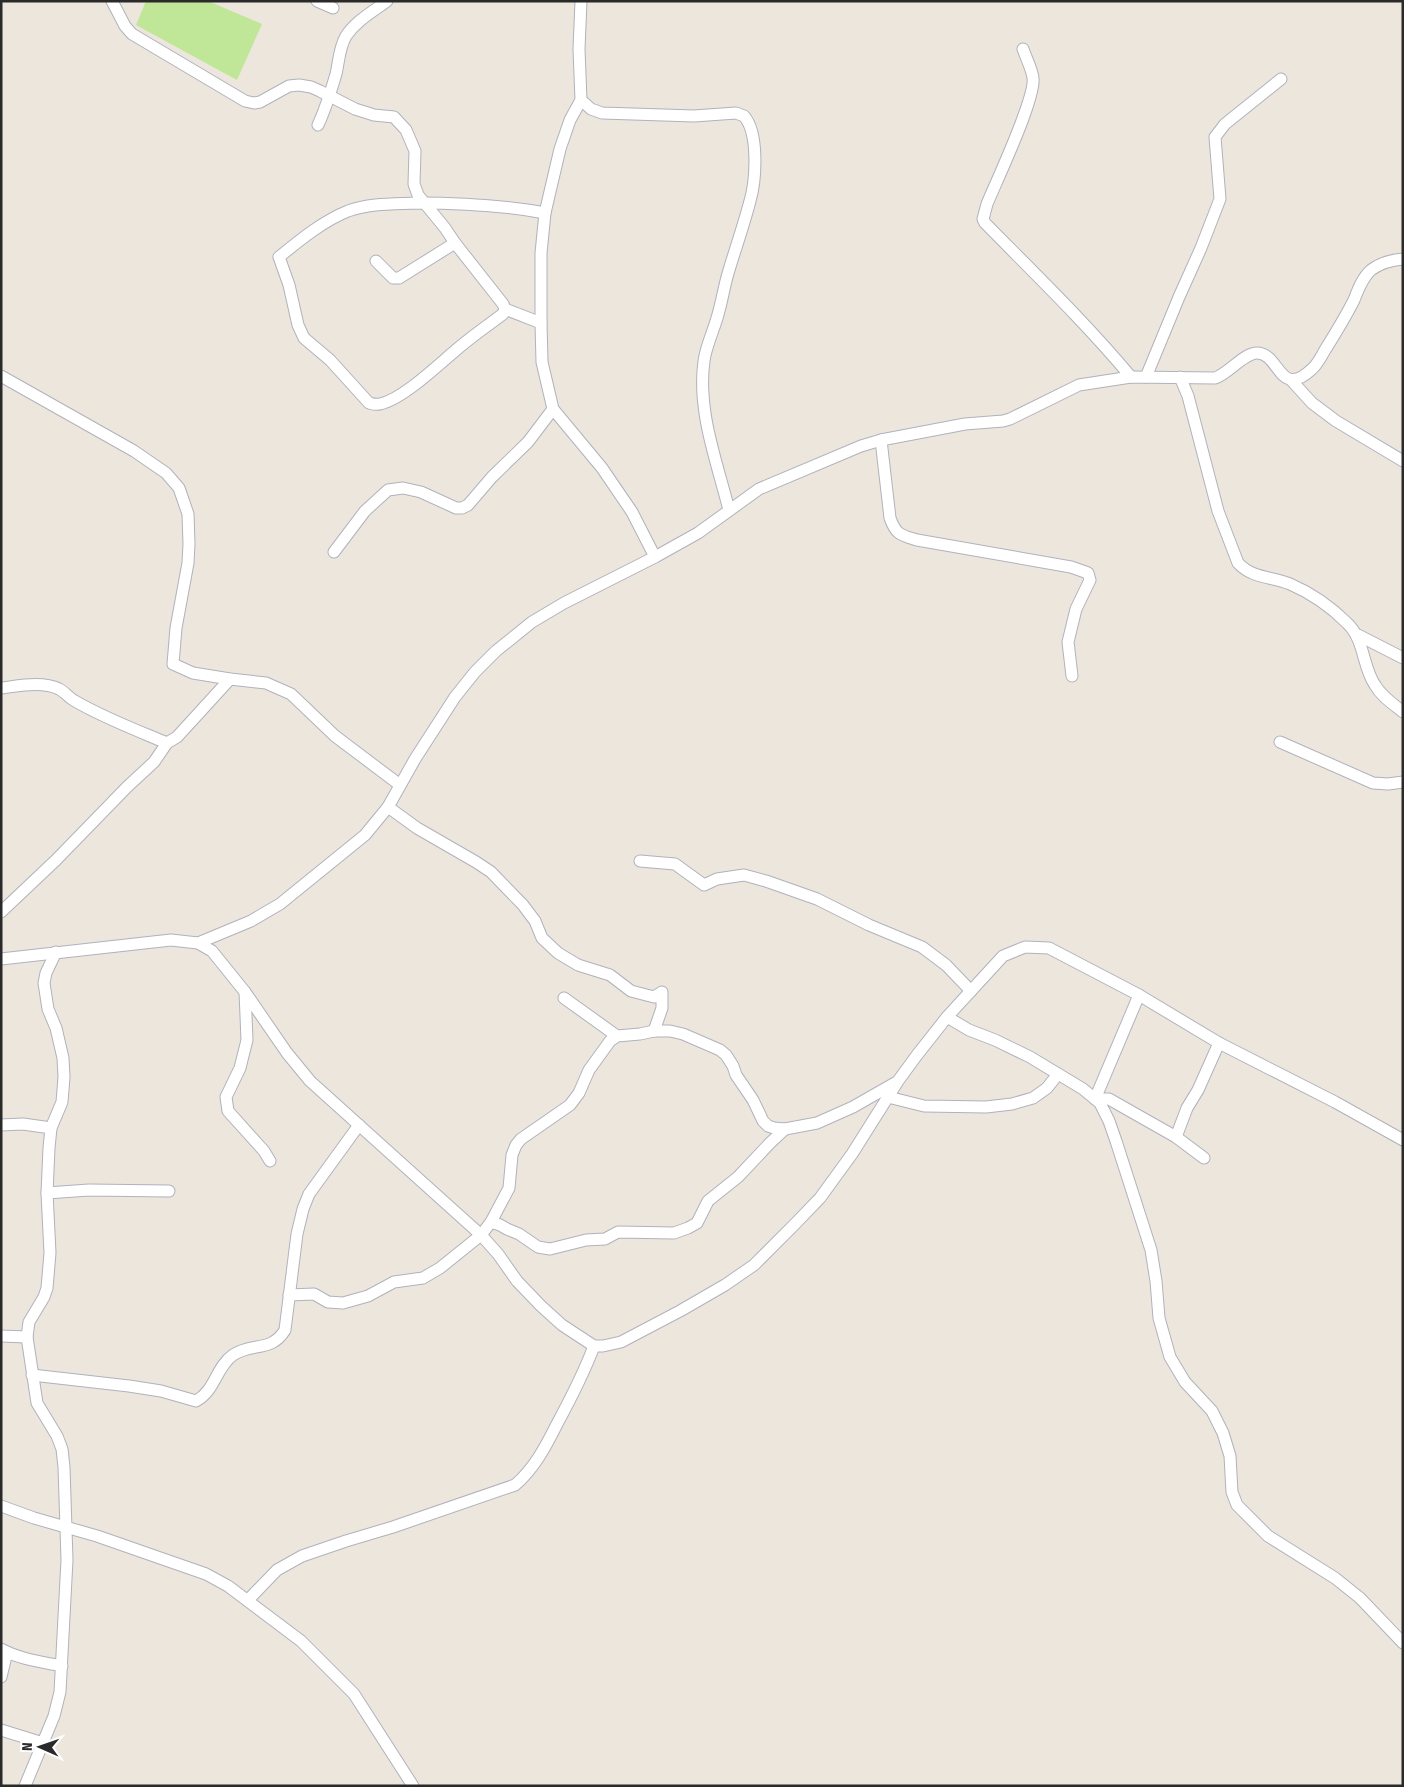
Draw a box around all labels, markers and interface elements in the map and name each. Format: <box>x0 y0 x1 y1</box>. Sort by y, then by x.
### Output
north arrow <box>15 1722 65 1772</box>
text: N <box>19 1742 36 1751</box>

